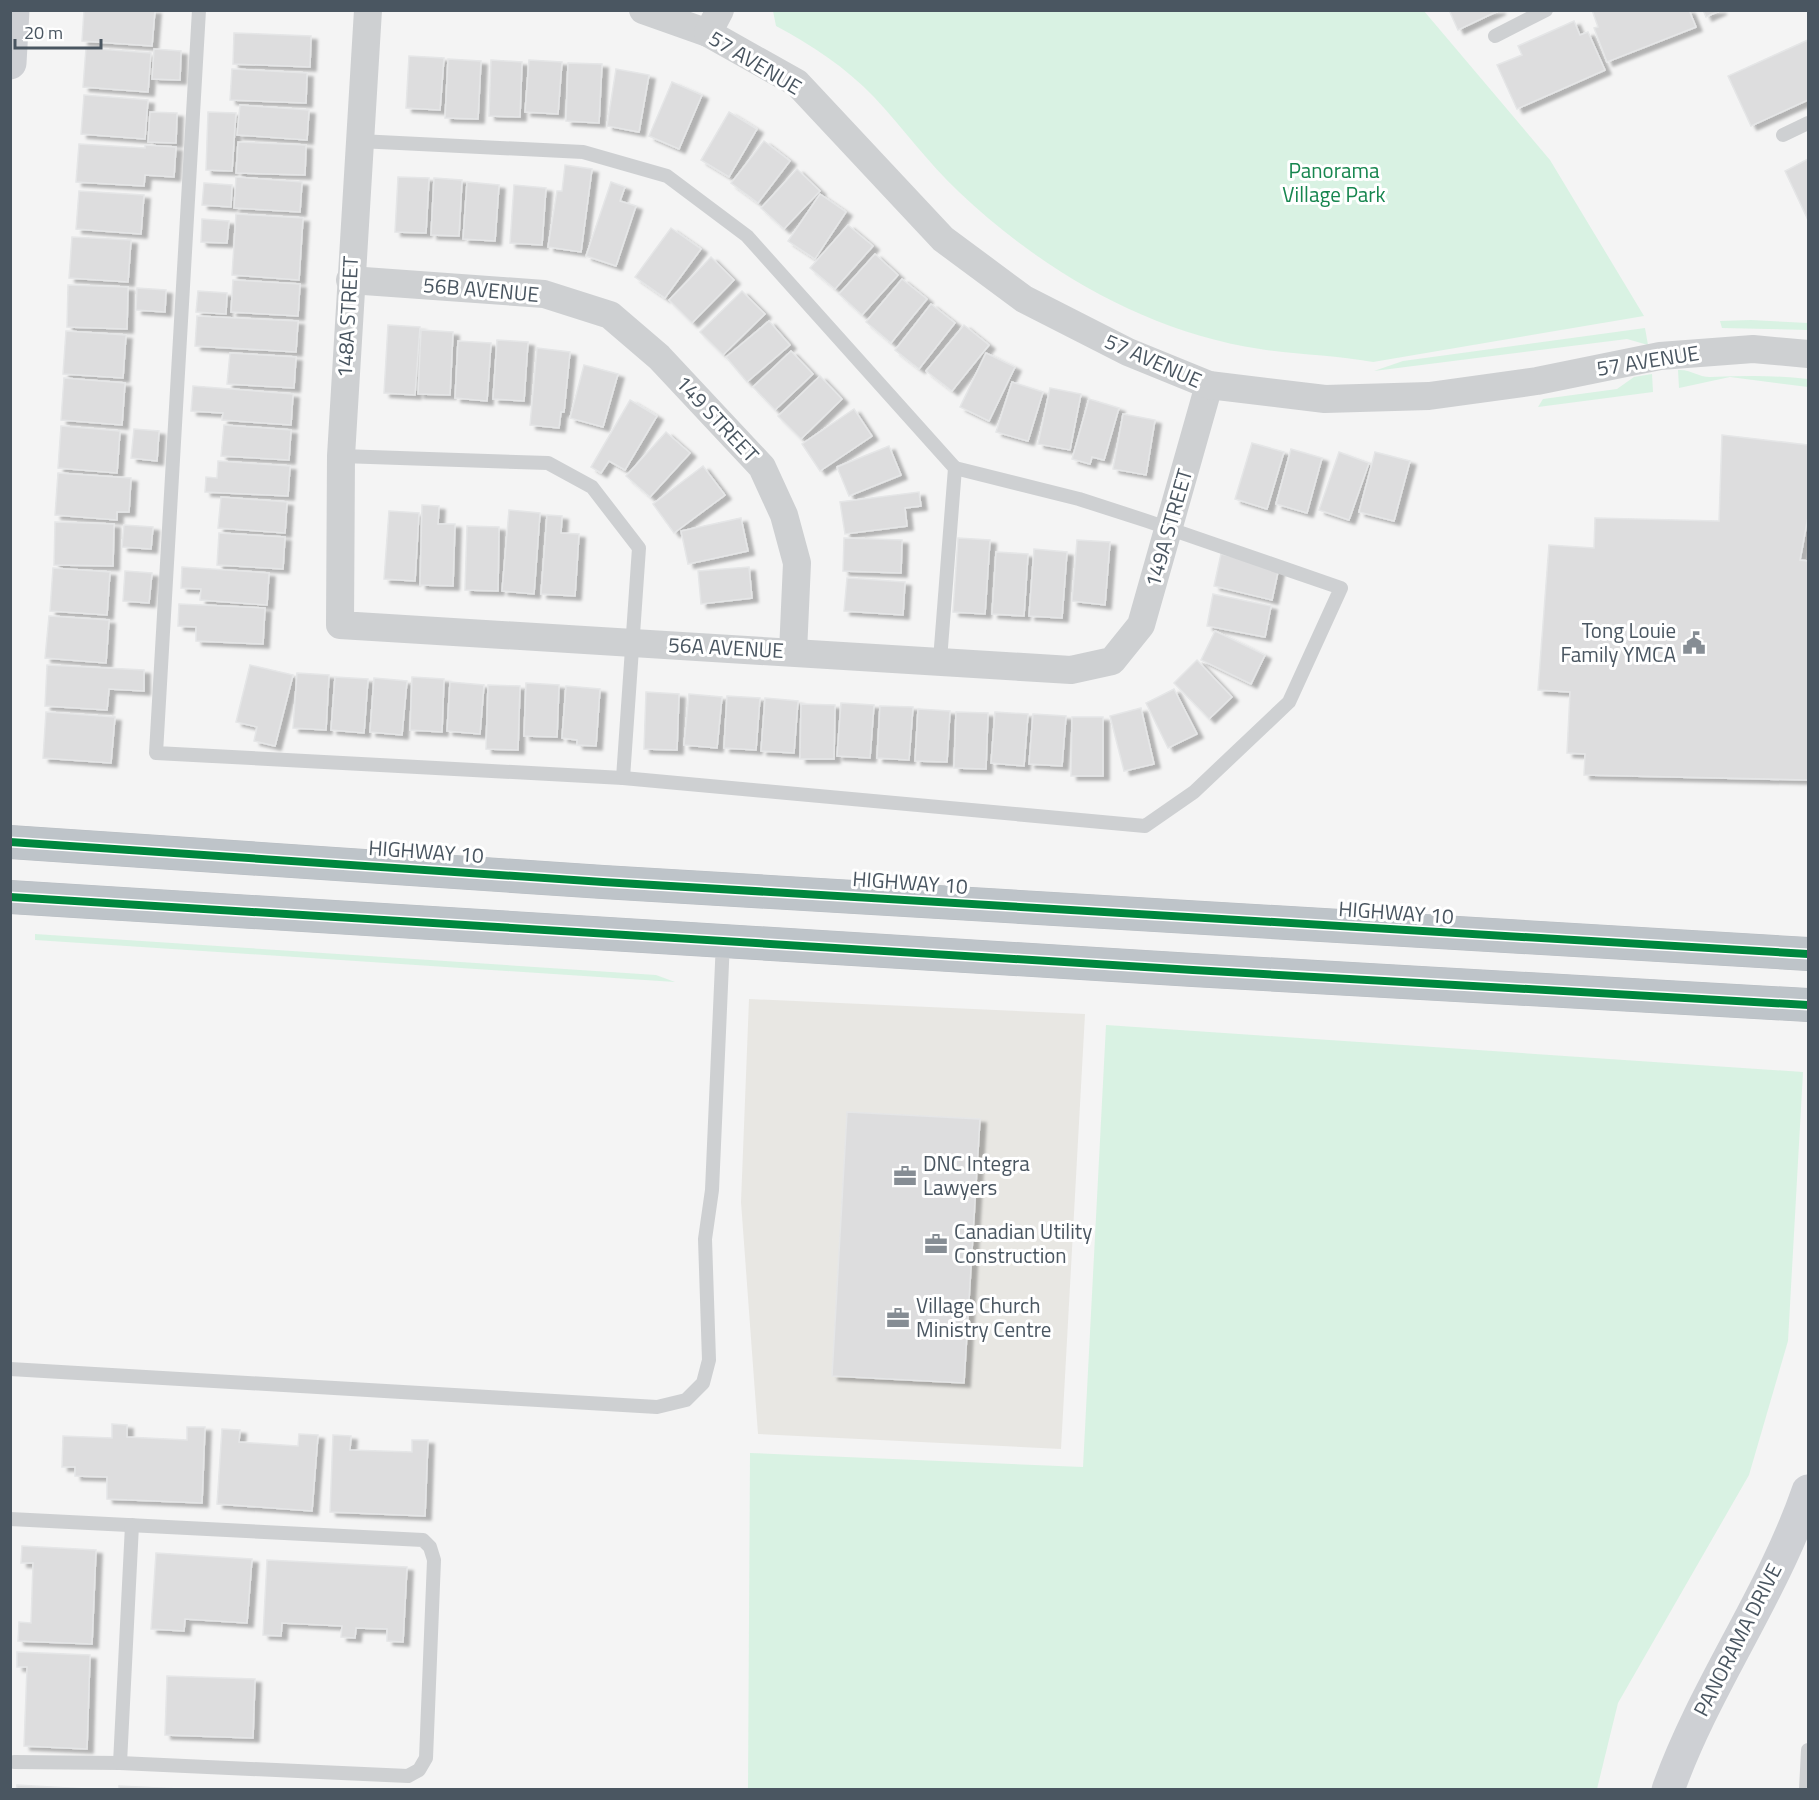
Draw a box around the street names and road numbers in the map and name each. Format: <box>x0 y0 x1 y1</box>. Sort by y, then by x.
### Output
street label: 57 AVENUE <box>703 22 808 102</box>
street label: 148A STREET <box>328 255 366 379</box>
street label: 56B AVENUE <box>422 268 540 310</box>
street label: 57 AVENUE <box>1100 324 1207 396</box>
street label: 57 AVENUE <box>1594 336 1701 384</box>
street label: 149 STREET <box>669 367 767 469</box>
street label: 149A STREET <box>1136 465 1200 591</box>
street label: 56A AVENUE <box>667 628 785 666</box>
street label: HIGHWAY 10 <box>367 831 485 871</box>
street label: HIGHWAY 10 <box>851 862 969 902</box>
street label: HIGHWAY 10 <box>1337 892 1455 932</box>
street label: PANORAMA DRIVE <box>1685 1557 1789 1722</box>

